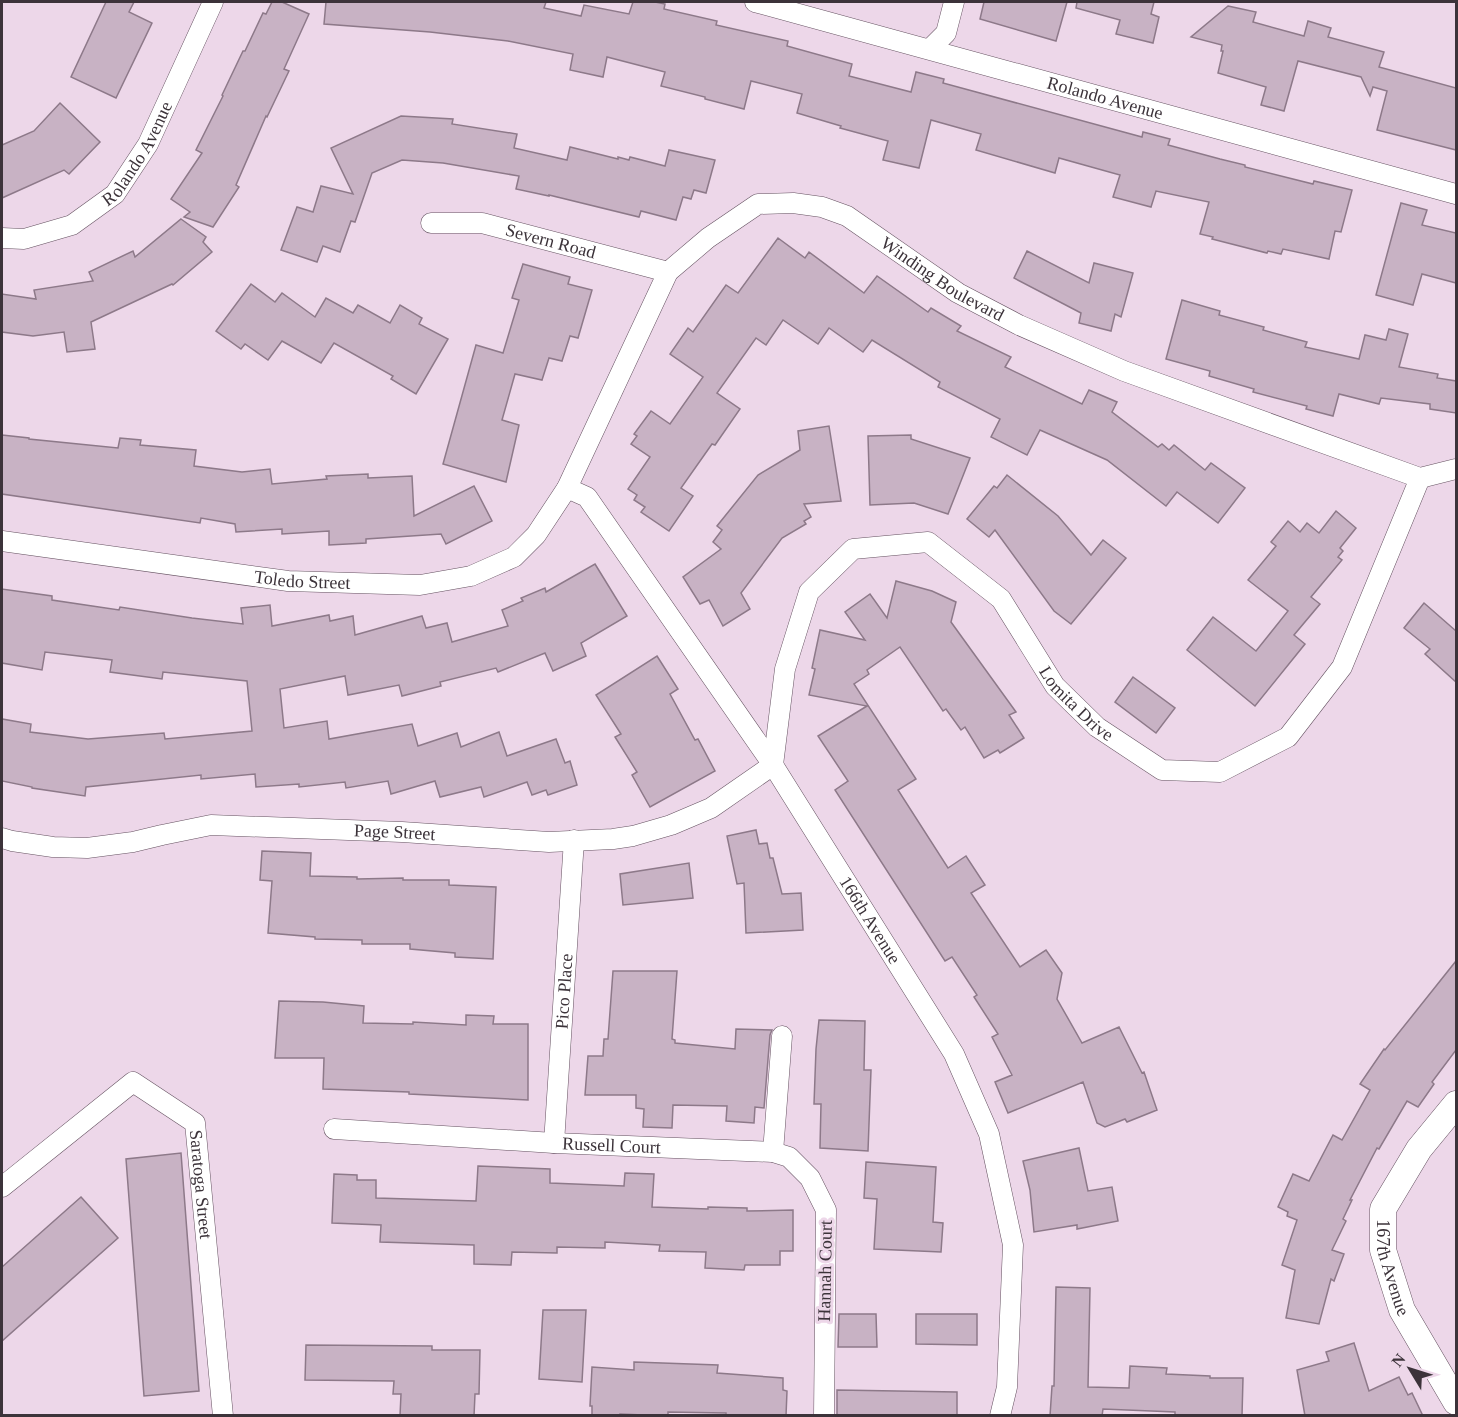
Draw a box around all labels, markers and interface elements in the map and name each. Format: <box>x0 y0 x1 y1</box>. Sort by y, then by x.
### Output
street label: Rolando Avenue <box>1045 73 1165 123</box>
street label: Rolando Avenue <box>98 98 176 210</box>
street label: Severn Road <box>503 220 598 263</box>
street label: Winding Boulevard <box>877 233 1007 325</box>
street label: Toledo Street <box>253 566 351 593</box>
street label: Lomita Drive <box>1035 663 1117 745</box>
street label: Page Street <box>354 820 436 844</box>
street label: 166th Avenue <box>835 873 905 967</box>
street label: Pico Place <box>552 953 576 1030</box>
street label: Saratoga Street <box>186 1129 216 1240</box>
street label: Russell Court <box>562 1133 661 1157</box>
street label: 167th Avenue <box>1373 1219 1413 1320</box>
street label: Hannah Court <box>814 1220 836 1322</box>
north arrow <box>1380 1339 1440 1399</box>
text: N <box>1388 1350 1409 1370</box>

